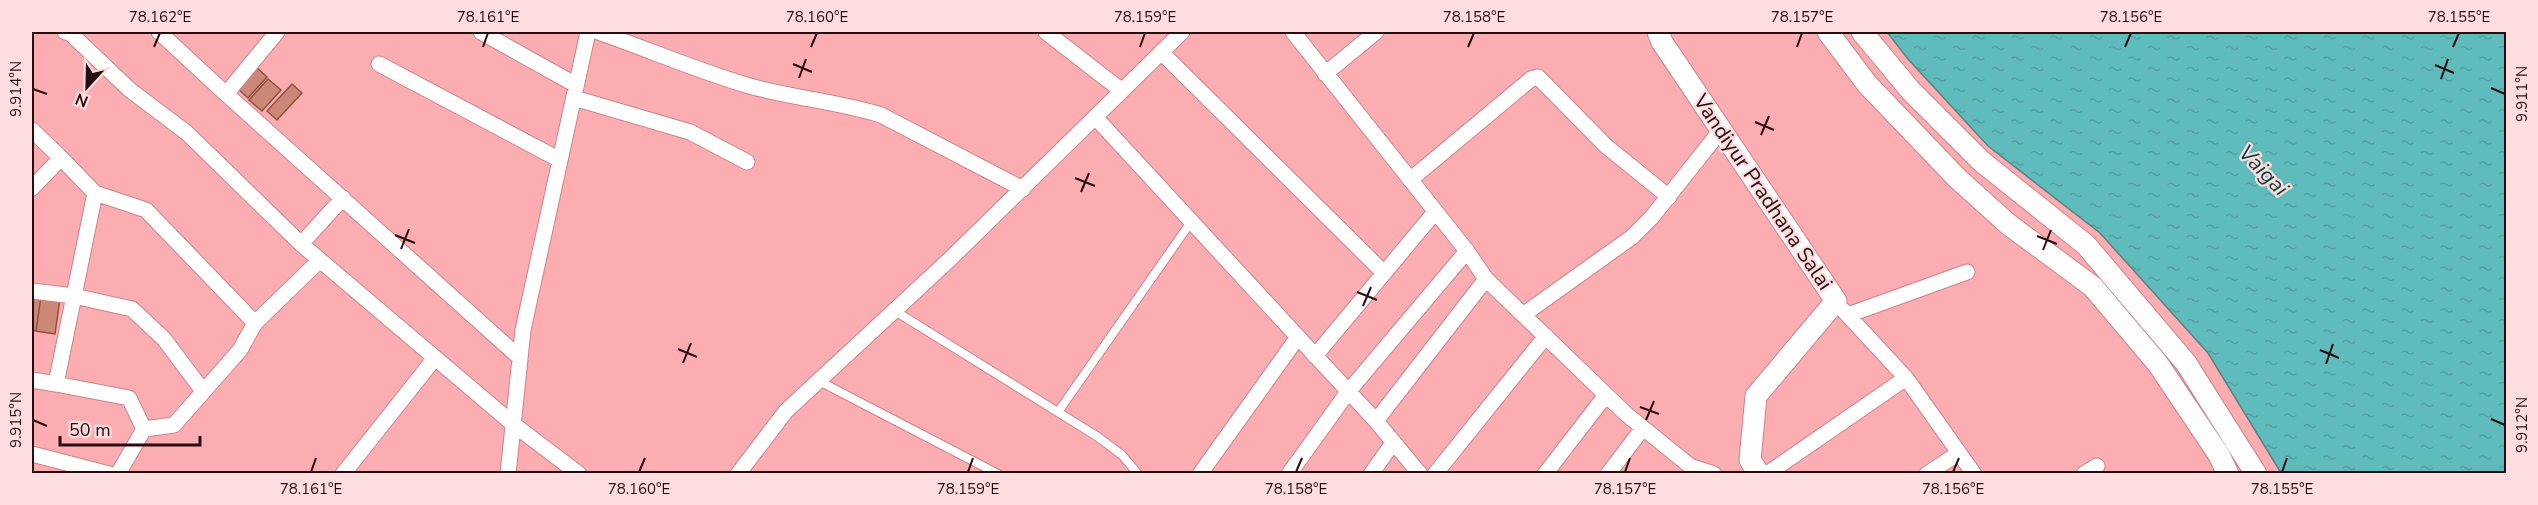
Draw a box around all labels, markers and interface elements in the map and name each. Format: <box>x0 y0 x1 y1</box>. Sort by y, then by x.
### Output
text: 78.162°E <box>129 7 191 27</box>
text: 78.161°E <box>457 7 519 27</box>
text: 78.160°E <box>786 7 848 27</box>
text: 78.159°E <box>1114 7 1176 27</box>
text: 78.158°E <box>1443 7 1505 27</box>
text: 78.157°E <box>1771 7 1833 27</box>
text: 78.156°E <box>2100 7 2162 27</box>
text: 78.155°E <box>2428 7 2490 27</box>
north arrow <box>57 57 117 117</box>
text: 9.914°N <box>6 61 26 117</box>
text: 9.911°N <box>2512 66 2532 122</box>
text: N <box>72 88 91 112</box>
street label: Vandiyur Pradhana Salai <box>1686 88 1839 295</box>
water label: Vaigai <box>2232 139 2296 203</box>
text: 9.915°N <box>6 392 26 448</box>
text: 9.912°N <box>2512 397 2532 453</box>
scale bar <box>60 409 200 447</box>
text: 50 m <box>69 418 111 442</box>
text: 78.161°E <box>280 479 342 499</box>
text: 78.160°E <box>608 479 670 499</box>
text: 78.159°E <box>937 479 999 499</box>
text: 78.158°E <box>1265 479 1327 499</box>
text: 78.157°E <box>1594 479 1656 499</box>
text: 78.156°E <box>1922 479 1984 499</box>
text: 78.155°E <box>2251 479 2313 499</box>

